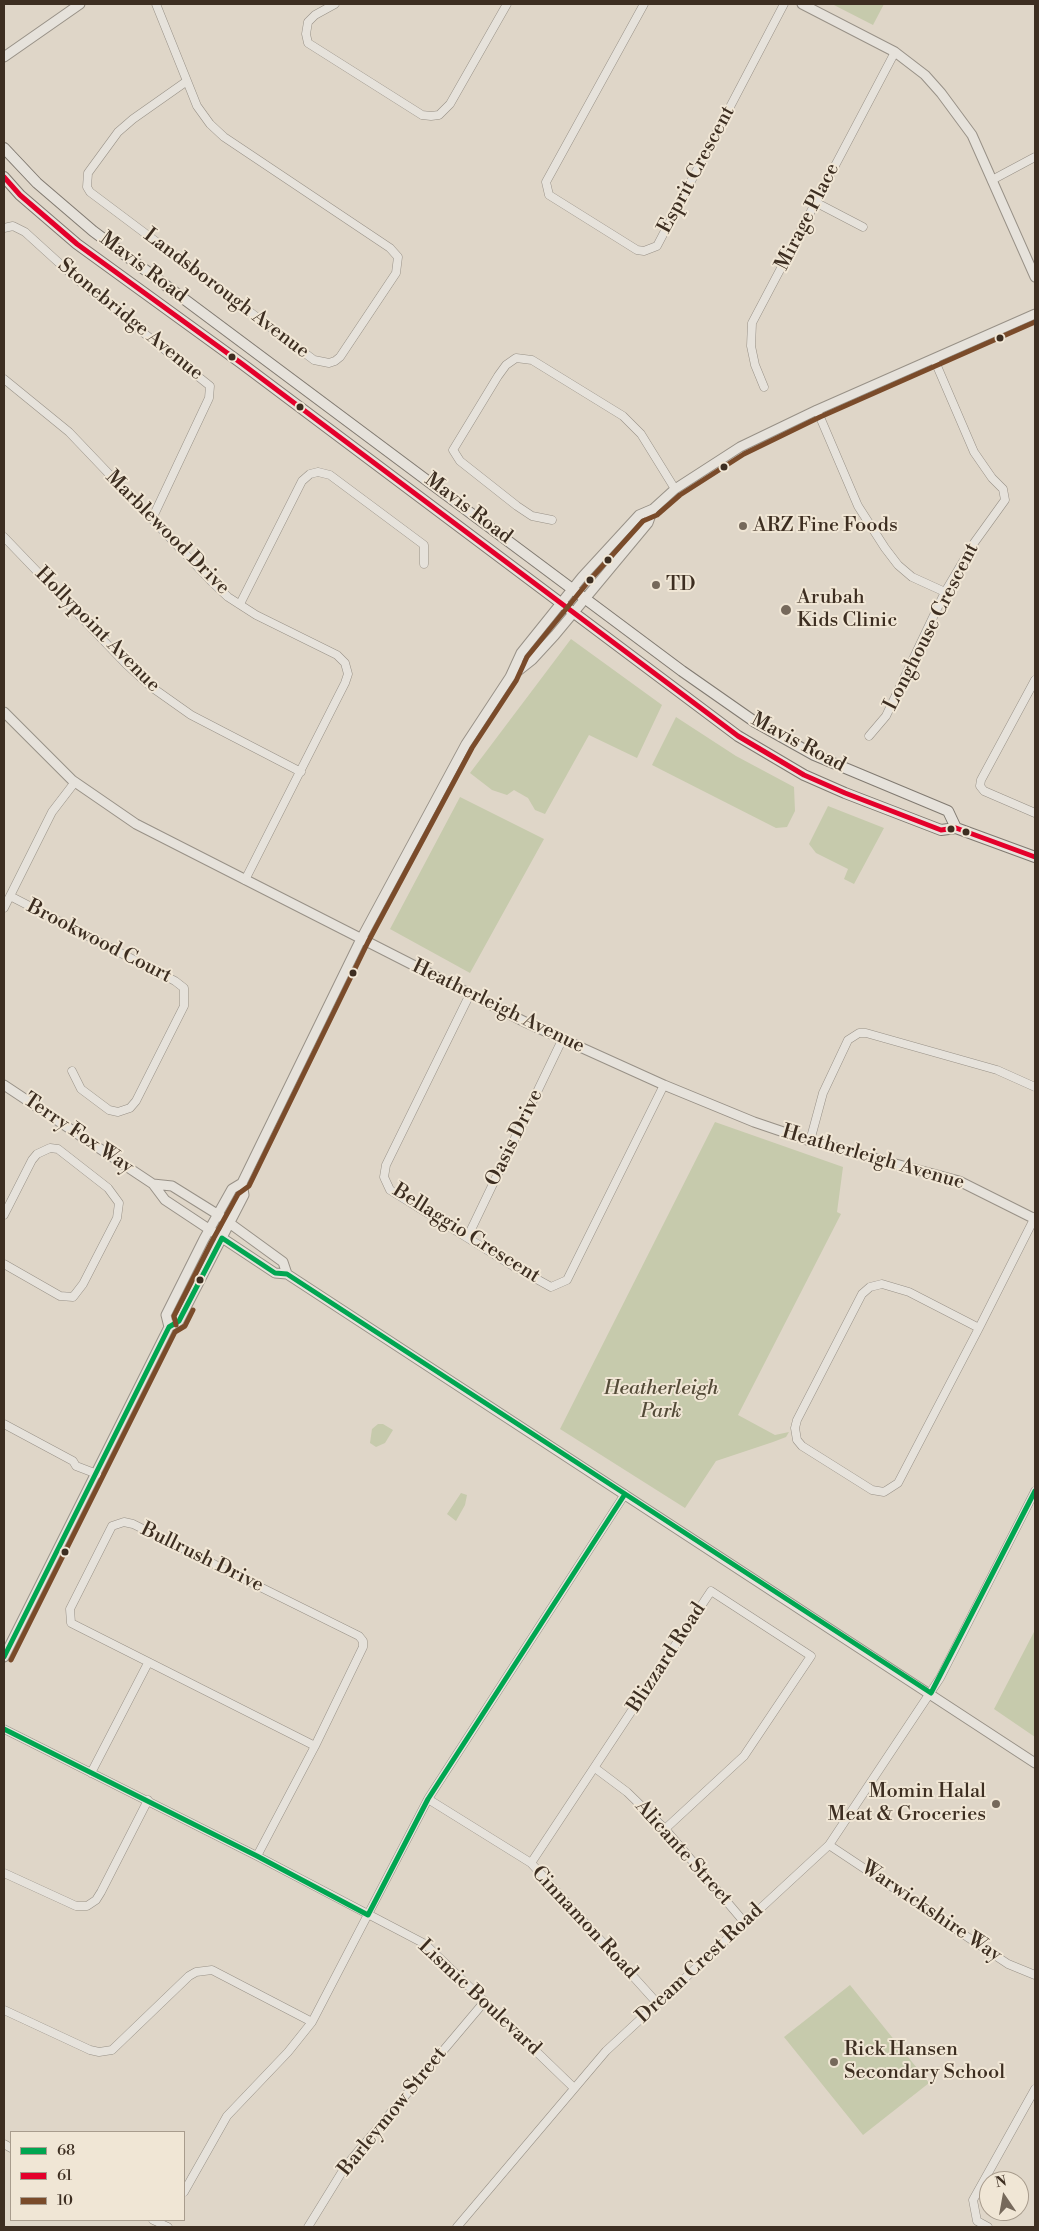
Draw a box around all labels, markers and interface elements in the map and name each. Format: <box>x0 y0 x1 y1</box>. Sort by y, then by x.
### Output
street label: Esprit Crescent <box>653 102 741 238</box>
street label: Mirage Place <box>771 159 845 275</box>
street label: Landsborough Avenue <box>138 224 314 364</box>
street label: Mavis Road <box>94 227 192 309</box>
street label: Stonebridge Avenue <box>52 254 208 386</box>
unlabelled marker <box>995 333 1005 343</box>
unlabelled marker <box>227 352 237 362</box>
unlabelled marker <box>295 402 305 412</box>
unlabelled marker <box>719 462 729 472</box>
street label: Marblewood Drive <box>100 466 234 600</box>
street label: Mavis Road <box>419 468 517 550</box>
place label: ARZ Fine Foods <box>753 514 898 538</box>
marker: ARZ Fine Foods <box>737 520 749 532</box>
street label: Longhouse Crescent <box>879 539 985 715</box>
unlabelled marker <box>603 555 613 565</box>
street label: Hollypoint Avenue <box>29 562 165 698</box>
place label: TD <box>666 573 696 597</box>
unlabelled marker <box>585 575 595 585</box>
marker: TD <box>650 579 662 591</box>
place label: Arubah Kids Clinic <box>797 586 897 633</box>
marker: Arubah Kids Clinic <box>779 603 793 617</box>
street label: Mavis Road <box>747 708 849 778</box>
unlabelled marker <box>946 824 956 834</box>
unlabelled marker <box>961 827 971 837</box>
street label: Brookwood Court <box>22 895 176 989</box>
street label: Heatherleigh Avenue <box>408 955 588 1059</box>
unlabelled marker <box>348 968 358 978</box>
street label: Oasis Drive <box>481 1086 549 1190</box>
street label: Terry Fox Way <box>18 1088 138 1180</box>
street label: Heatherleigh Avenue <box>779 1120 967 1196</box>
street label: Bellaggio Crescent <box>388 1179 544 1289</box>
unlabelled marker <box>195 1275 205 1285</box>
park label: Heatherleigh Park <box>604 1377 718 1424</box>
street label: Bullrush Drive <box>137 1518 267 1598</box>
unlabelled marker <box>60 1547 70 1557</box>
street label: Blizzard Road <box>623 1599 711 1717</box>
place label: Momin Halal Meat & Groceries <box>828 1780 986 1827</box>
street label: Alicante Street <box>629 1795 737 1911</box>
marker: Momin Halal Meat & Groceries <box>990 1798 1002 1810</box>
street label: Warwickshire Way <box>856 1856 1006 1968</box>
street label: Cinnamon Road <box>526 1862 642 1984</box>
street label: Dream Crest Road <box>632 1899 768 2029</box>
street label: Lismic Boulevard <box>413 1935 545 2061</box>
place label: Rick Hansen Secondary School <box>844 2038 1005 2085</box>
street label: Barleymow Street <box>334 2043 452 2181</box>
marker: Rick Hansen Secondary School <box>828 2056 840 2068</box>
legend <box>10 2131 185 2221</box>
text: 68 <box>57 2141 75 2160</box>
text: 61 <box>57 2166 72 2185</box>
north arrow <box>979 2171 1029 2221</box>
text: N <box>994 2172 1008 2192</box>
text: 10 <box>57 2191 73 2210</box>

